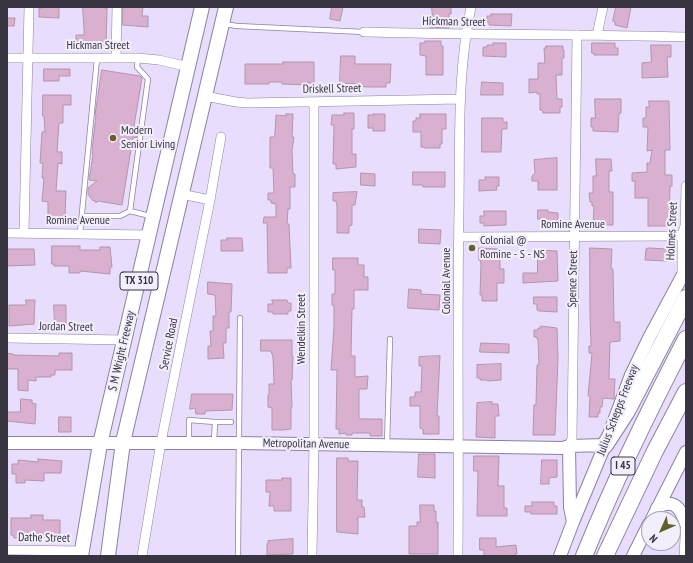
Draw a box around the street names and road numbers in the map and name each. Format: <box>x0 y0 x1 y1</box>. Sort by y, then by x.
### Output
street label: Hickman Street <box>422 14 486 30</box>
street label: Hickman Street <box>66 39 130 53</box>
street label: Driskell Street <box>303 81 361 97</box>
street label: Holmes Street <box>663 201 681 261</box>
street label: Romine Avenue <box>46 214 110 228</box>
street label: Romine Avenue <box>541 218 605 232</box>
street label: Colonial Avenue <box>440 248 454 314</box>
street label: Spence Street <box>565 250 581 308</box>
road number: TX 310 <box>120 272 158 290</box>
street label: Wendelkin Street <box>295 294 309 364</box>
street label: S M Wright Freeway <box>106 309 138 393</box>
street label: Service Road <box>157 317 181 371</box>
street label: Jordan Street <box>39 319 93 335</box>
street label: Julius Schepps Freeway <box>594 362 642 458</box>
street label: Metropolitan Avenue <box>263 436 349 452</box>
road number: I 45 <box>611 457 635 475</box>
street label: Dathe Street <box>18 530 70 546</box>

